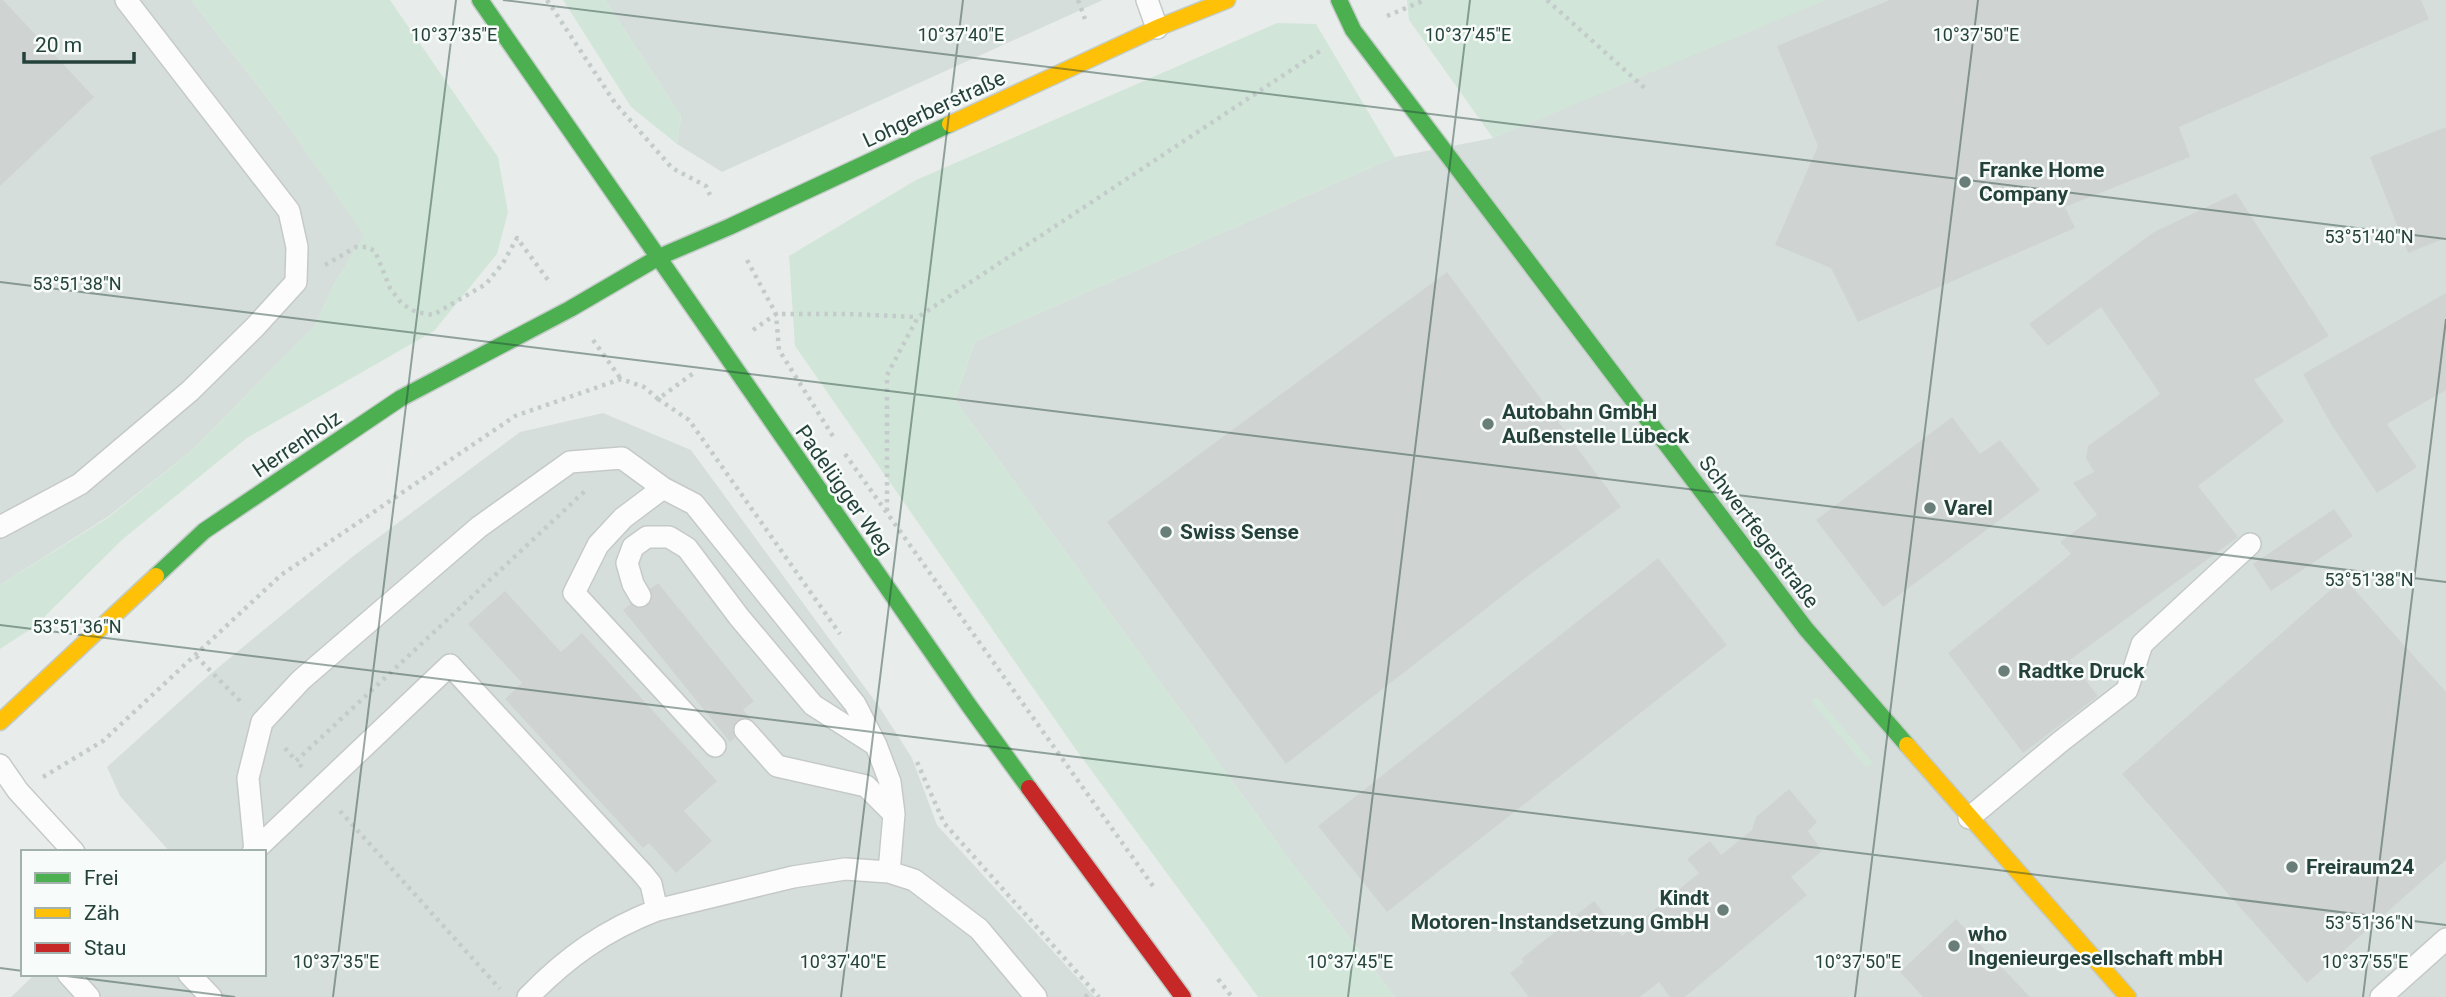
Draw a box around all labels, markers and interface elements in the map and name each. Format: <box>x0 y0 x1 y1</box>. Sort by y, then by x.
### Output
scale bar <box>24 21 135 65</box>
text: 10°37'35"E <box>411 24 497 45</box>
text: 10°37'40"E <box>918 24 1004 45</box>
text: 10°37'45"E <box>1425 24 1511 45</box>
text: 10°37'50"E <box>1933 24 2019 45</box>
text: 20 m <box>35 33 82 57</box>
street label: Lohgerberstraße <box>859 65 1009 153</box>
place label: Franke Home Company <box>1979 158 2104 206</box>
marker: Franke Home Company <box>1957 174 1973 190</box>
text: 53°51'40"N <box>2324 226 2414 247</box>
text: 53°51'38"N <box>32 273 122 294</box>
place label: Autobahn GmbH Außenstelle Lübeck <box>1502 400 1690 448</box>
street label: Herrenholz <box>248 406 346 482</box>
marker: Autobahn GmbH Außenstelle Lübeck <box>1480 416 1496 432</box>
street label: Padelügger Weg <box>790 421 898 559</box>
street label: Schwertfegerstraße <box>1694 451 1824 613</box>
place label: Varel <box>1944 496 1993 520</box>
marker: Varel <box>1922 500 1938 516</box>
place label: Swiss Sense <box>1180 520 1299 544</box>
marker: Swiss Sense <box>1158 524 1174 540</box>
text: 53°51'38"N <box>2324 569 2414 590</box>
text: 53°51'36"N <box>32 616 122 637</box>
place label: Radtke Druck <box>2018 659 2145 683</box>
marker: Radtke Druck <box>1996 663 2012 679</box>
legend <box>21 850 266 976</box>
place label: Freiraum24 <box>2306 855 2414 879</box>
marker: Freiraum24 <box>2284 859 2300 875</box>
text: Frei <box>84 866 119 890</box>
place label: Kindt Motoren-Instandsetzung GmbH <box>1411 886 1709 934</box>
text: Zäh <box>84 901 120 925</box>
marker: Kindt Motoren-Instandsetzung GmbH <box>1715 902 1731 918</box>
text: 53°51'36"N <box>2324 912 2414 933</box>
place label: who Ingenieurgesellschaft mbH <box>1968 922 2223 970</box>
text: Stau <box>84 936 126 960</box>
marker: who Ingenieurgesellschaft mbH <box>1946 938 1962 954</box>
text: 10°37'35"E <box>293 951 379 972</box>
text: 10°37'40"E <box>800 951 886 972</box>
text: 10°37'45"E <box>1307 951 1393 972</box>
text: 10°37'50"E <box>1815 951 1901 972</box>
text: 10°37'55"E <box>2322 951 2408 972</box>

